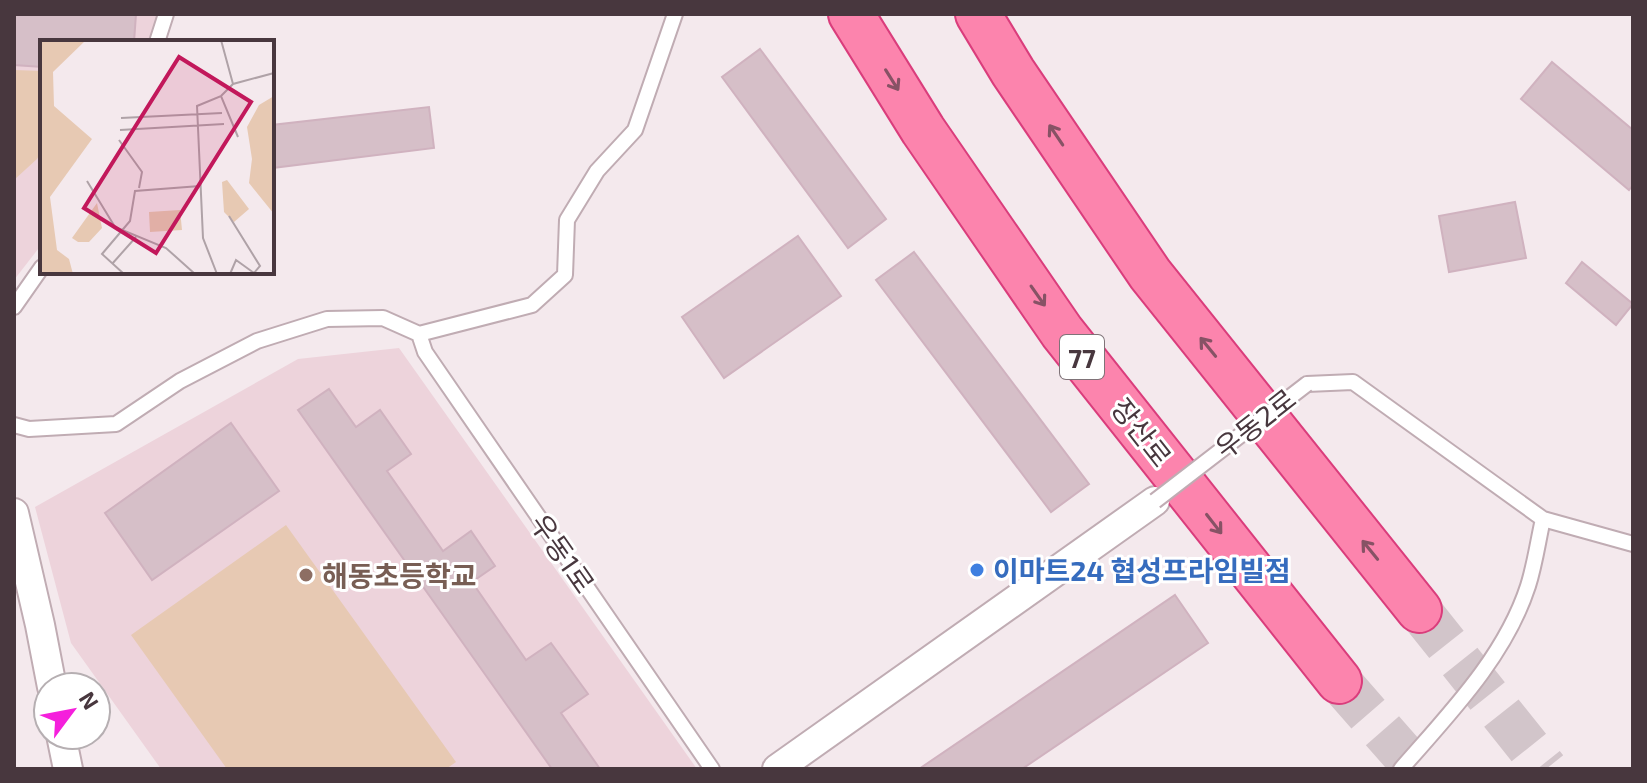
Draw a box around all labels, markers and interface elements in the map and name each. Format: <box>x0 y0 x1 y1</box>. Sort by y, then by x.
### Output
inset map <box>40 40 274 274</box>
one-way arrow <box>884 69 901 91</box>
one-way arrow <box>1048 125 1064 147</box>
one-way arrow <box>1030 284 1046 306</box>
road number: 77 <box>1060 335 1104 379</box>
one-way arrow <box>1199 336 1217 357</box>
street label: 우동2로 <box>1208 381 1302 465</box>
street label: 장산로 <box>1105 391 1179 473</box>
street label: 우동1로 <box>524 507 602 599</box>
one-way arrow <box>1205 513 1223 534</box>
one-way arrow <box>1361 540 1379 561</box>
place label: 이마트24 협성프라임빌점 <box>993 553 1291 587</box>
place label: 해동초등학교 <box>322 558 477 592</box>
marker: 이마트24 협성프라임빌점 <box>968 561 986 579</box>
marker: 해동초등학교 <box>297 566 315 584</box>
north arrow <box>32 671 112 751</box>
text: N <box>75 686 105 713</box>

